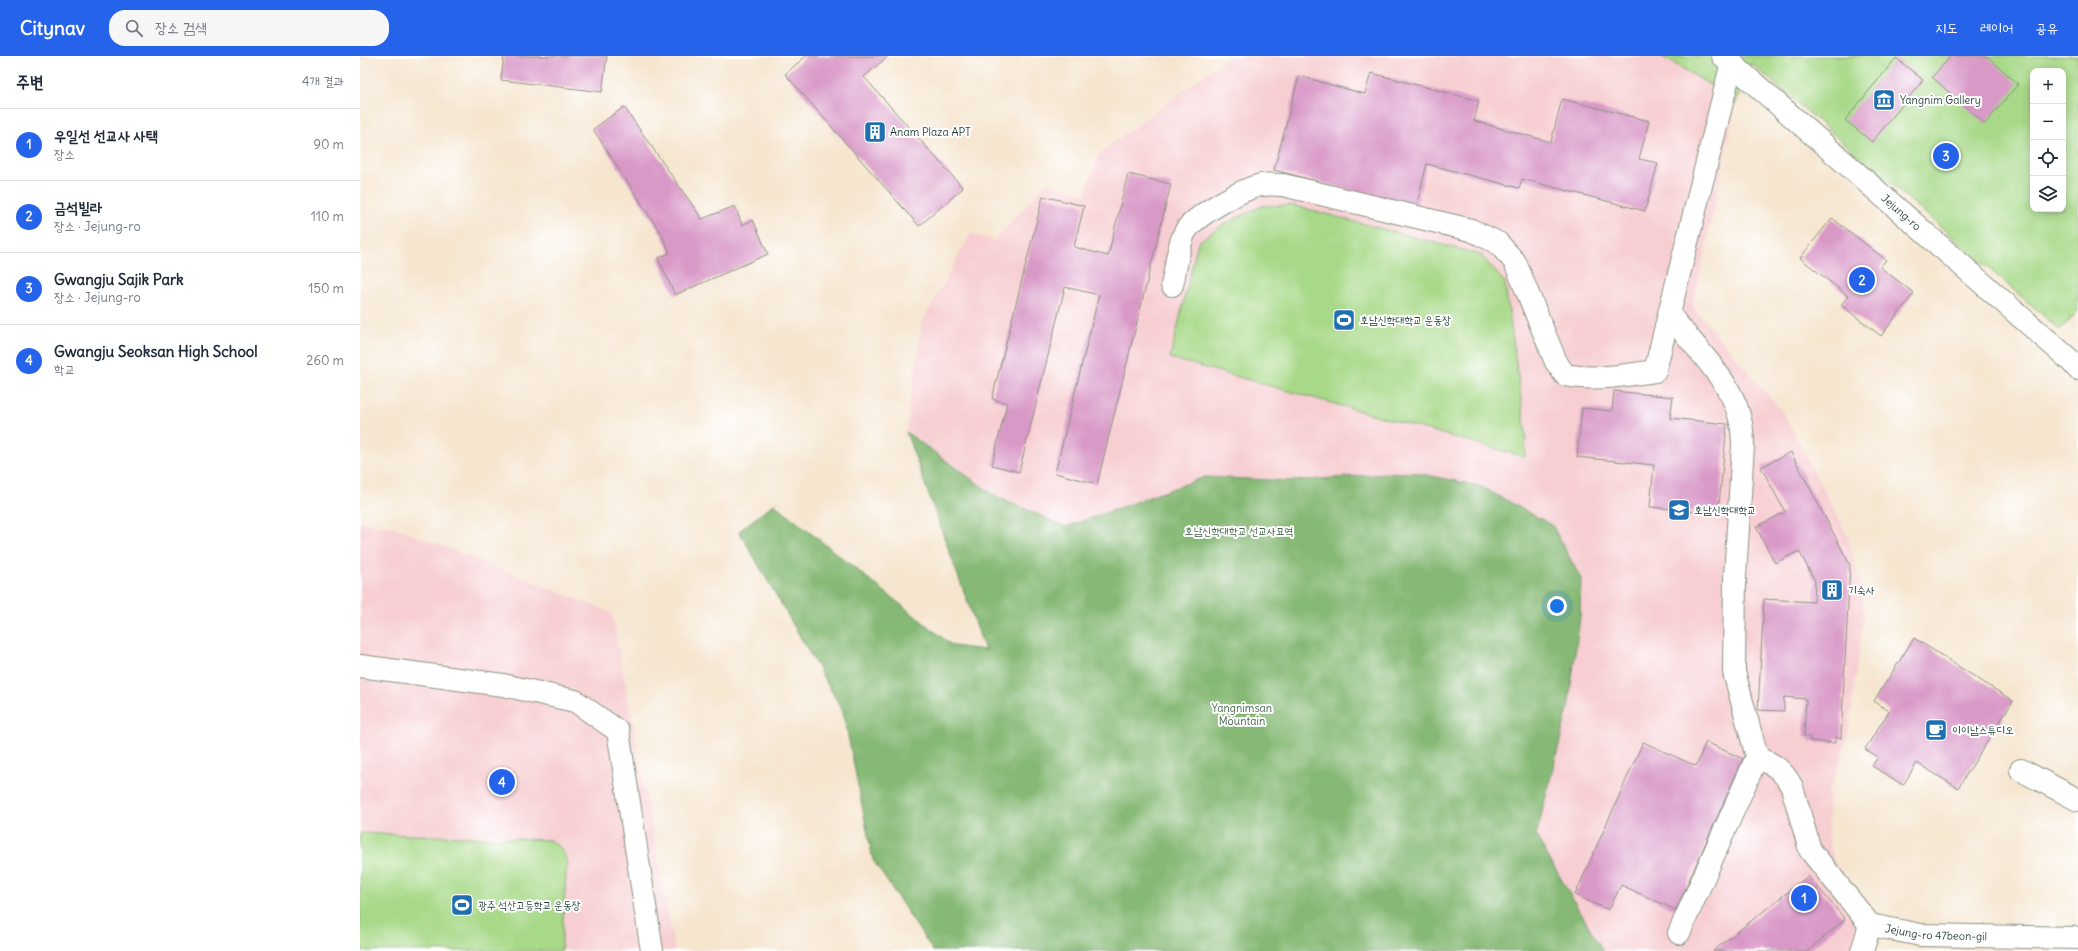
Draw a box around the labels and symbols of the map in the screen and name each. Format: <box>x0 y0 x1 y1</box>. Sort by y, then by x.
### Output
museum icon: Yangnim Gallery <box>1871 87 1897 113</box>
place label: Yangnim Gallery <box>1900 93 1981 107</box>
building icon: Anam Plaza APT <box>862 119 888 145</box>
place label: Anam Plaza APT <box>890 125 971 139</box>
pin: 3 <box>1933 141 1959 171</box>
street label: Jejung-ro <box>1879 191 1924 233</box>
pin: 2 <box>1849 265 1875 295</box>
sports icon: 호남신학대학교 운동장 <box>1331 307 1357 333</box>
place label: 호남신학대학교 운동장 <box>1360 313 1451 327</box>
school or university icon: 호남신학대학교 <box>1666 497 1692 523</box>
place label: 호남신학대학교 <box>1694 503 1756 517</box>
park label: 호남신학대학교 선교사묘역 <box>1185 524 1293 538</box>
building icon: 기숙사 <box>1819 577 1845 603</box>
place label: 기숙사 <box>1848 583 1875 597</box>
your location <box>1547 596 1567 616</box>
park label: Yangnimsan Mountain <box>1212 701 1272 728</box>
cafe icon: 이이남스튜디오 <box>1923 717 1949 743</box>
place label: 이이남스튜디오 <box>1952 723 2014 737</box>
pin: 4 <box>489 767 515 797</box>
pin: 1 <box>1791 883 1817 913</box>
sports icon: 광주 석산고등학교 운동장 <box>449 892 475 918</box>
place label: 광주 석산고등학교 운동장 <box>478 898 581 912</box>
street label: Jejung-ro 47beon-gil <box>1884 921 1987 943</box>

